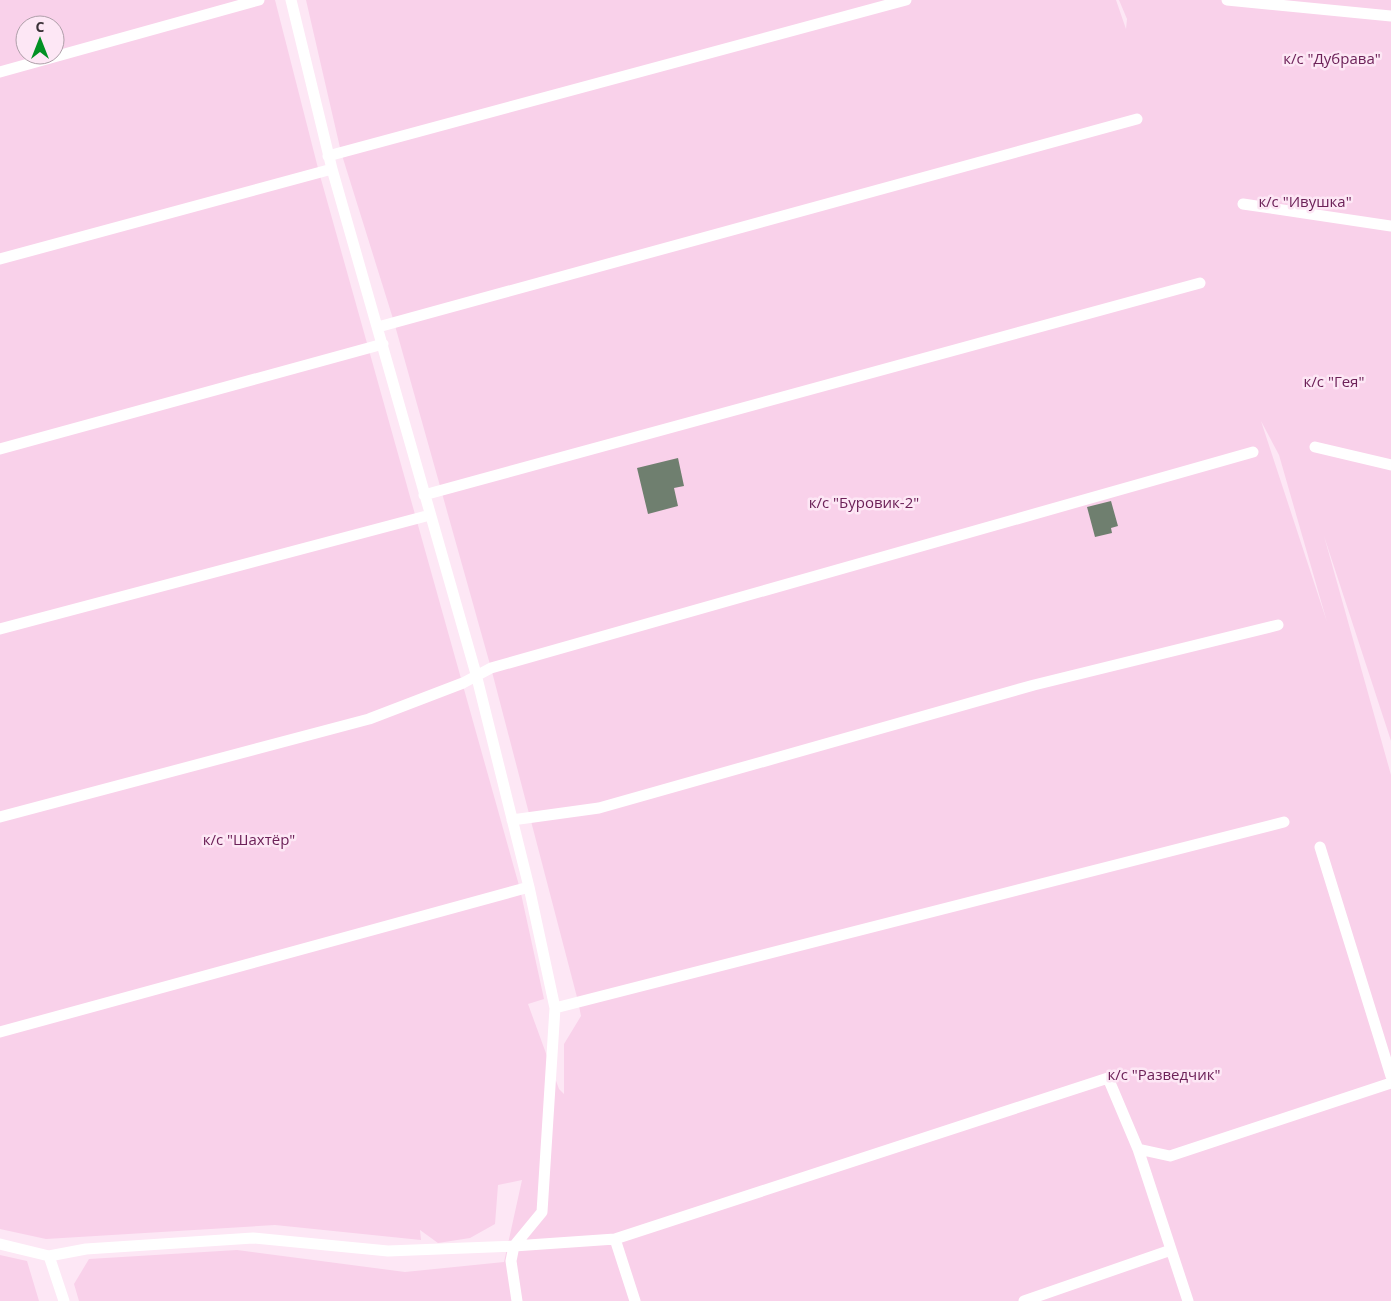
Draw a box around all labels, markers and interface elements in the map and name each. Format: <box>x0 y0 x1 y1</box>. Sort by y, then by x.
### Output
north arrow <box>15 15 65 65</box>
text: С <box>36 17 45 36</box>
park label: к/с "Дубрава" <box>1283 48 1381 68</box>
park label: к/с "Ивушка" <box>1258 191 1352 211</box>
park label: к/с "Гея" <box>1304 371 1364 391</box>
park label: к/с "Буровик-2" <box>809 492 919 512</box>
park label: к/с "Шахтёр" <box>203 829 295 849</box>
park label: к/с "Разведчик" <box>1108 1064 1220 1084</box>

